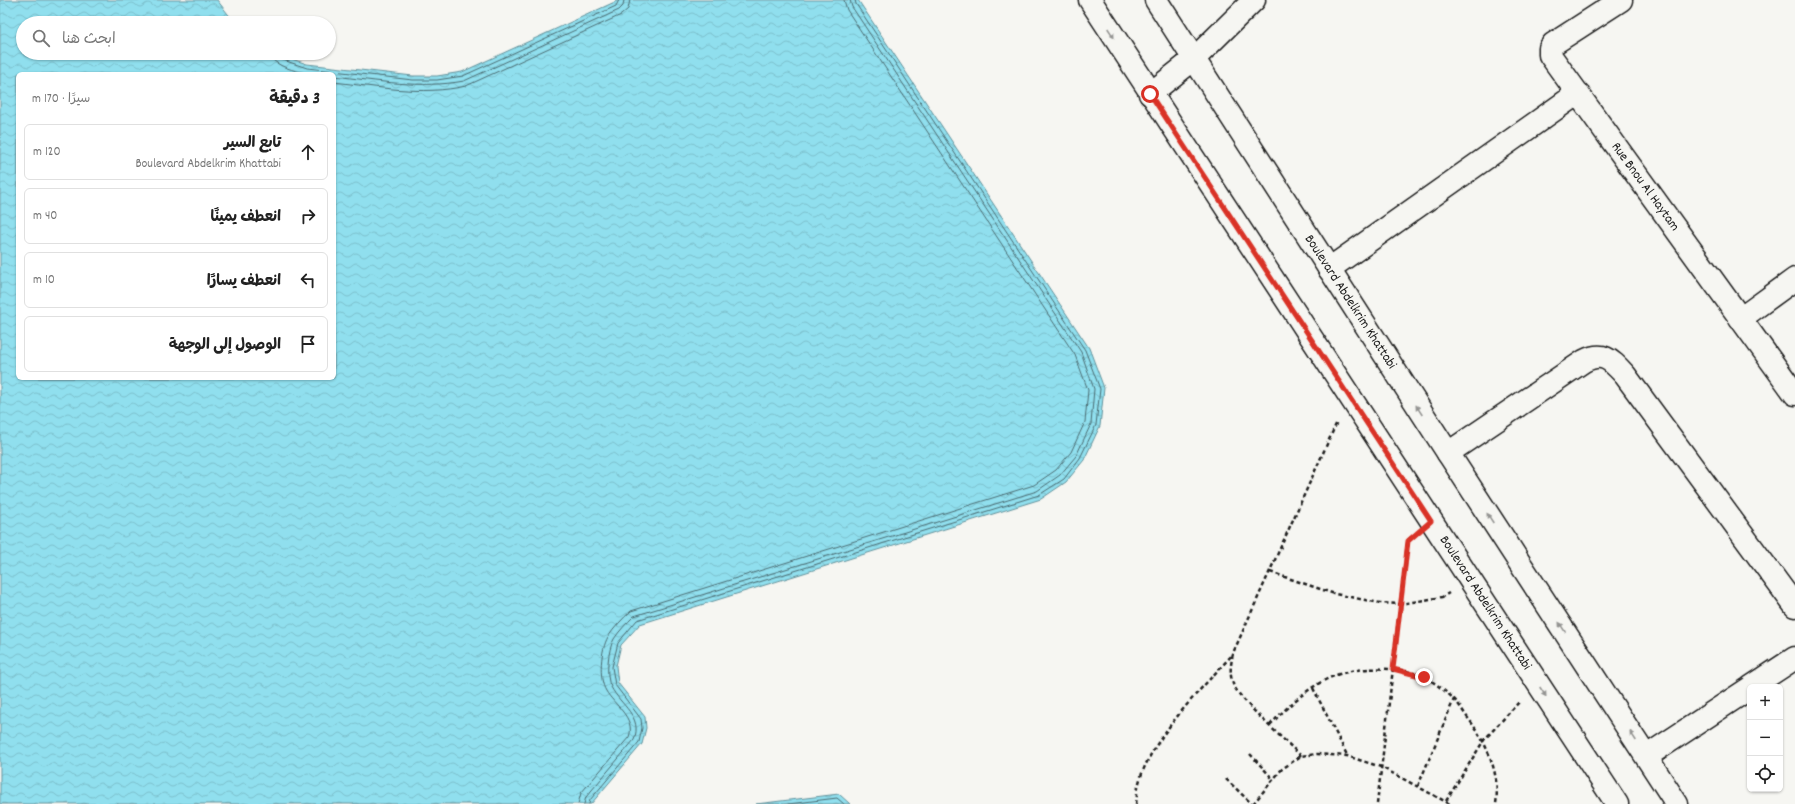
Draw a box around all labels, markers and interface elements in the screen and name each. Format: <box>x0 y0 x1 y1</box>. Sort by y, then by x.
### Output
search box <box>16 16 336 60</box>
icon: search <box>30 27 52 49</box>
one-way arrow <box>1107 28 1115 38</box>
text: ابحث هنا <box>62 29 116 51</box>
route start <box>1141 85 1159 103</box>
text: 3 دقيقة <box>269 88 320 112</box>
text: سيرًا · 170 m <box>32 90 90 109</box>
text: تابع السير <box>224 133 281 155</box>
street label: Rue Bnou Al Haytam <box>1606 138 1684 236</box>
icon: ahead <box>297 141 319 163</box>
text: 120 m <box>33 143 61 162</box>
text: Boulevard Abdelkrim Khattabi <box>135 155 281 174</box>
icon: right <box>297 205 319 227</box>
text: 40 m <box>33 207 57 226</box>
text: انعطف يمينًا <box>211 207 281 229</box>
street label: Boulevard Abdelkrim Khattabi <box>1299 231 1401 374</box>
icon: left <box>297 269 319 291</box>
text: 10 m <box>33 271 55 290</box>
text: انعطف يسارًا <box>207 271 281 293</box>
icon: arrive <box>297 333 319 355</box>
text: الوصول إلى الوجهة <box>169 335 281 357</box>
one-way arrow <box>1416 404 1423 415</box>
one-way arrow <box>1487 513 1494 524</box>
street label: Boulevard Abdelkrim Khattabi <box>1434 532 1536 675</box>
one-way arrow <box>1558 622 1566 632</box>
route end <box>1415 668 1433 686</box>
map controls <box>1747 684 1783 792</box>
button: + <box>1747 684 1783 720</box>
one-way arrow <box>1539 687 1547 697</box>
button: − <box>1747 720 1783 756</box>
one-way arrow <box>1629 731 1637 741</box>
button: locate <box>1747 756 1783 792</box>

